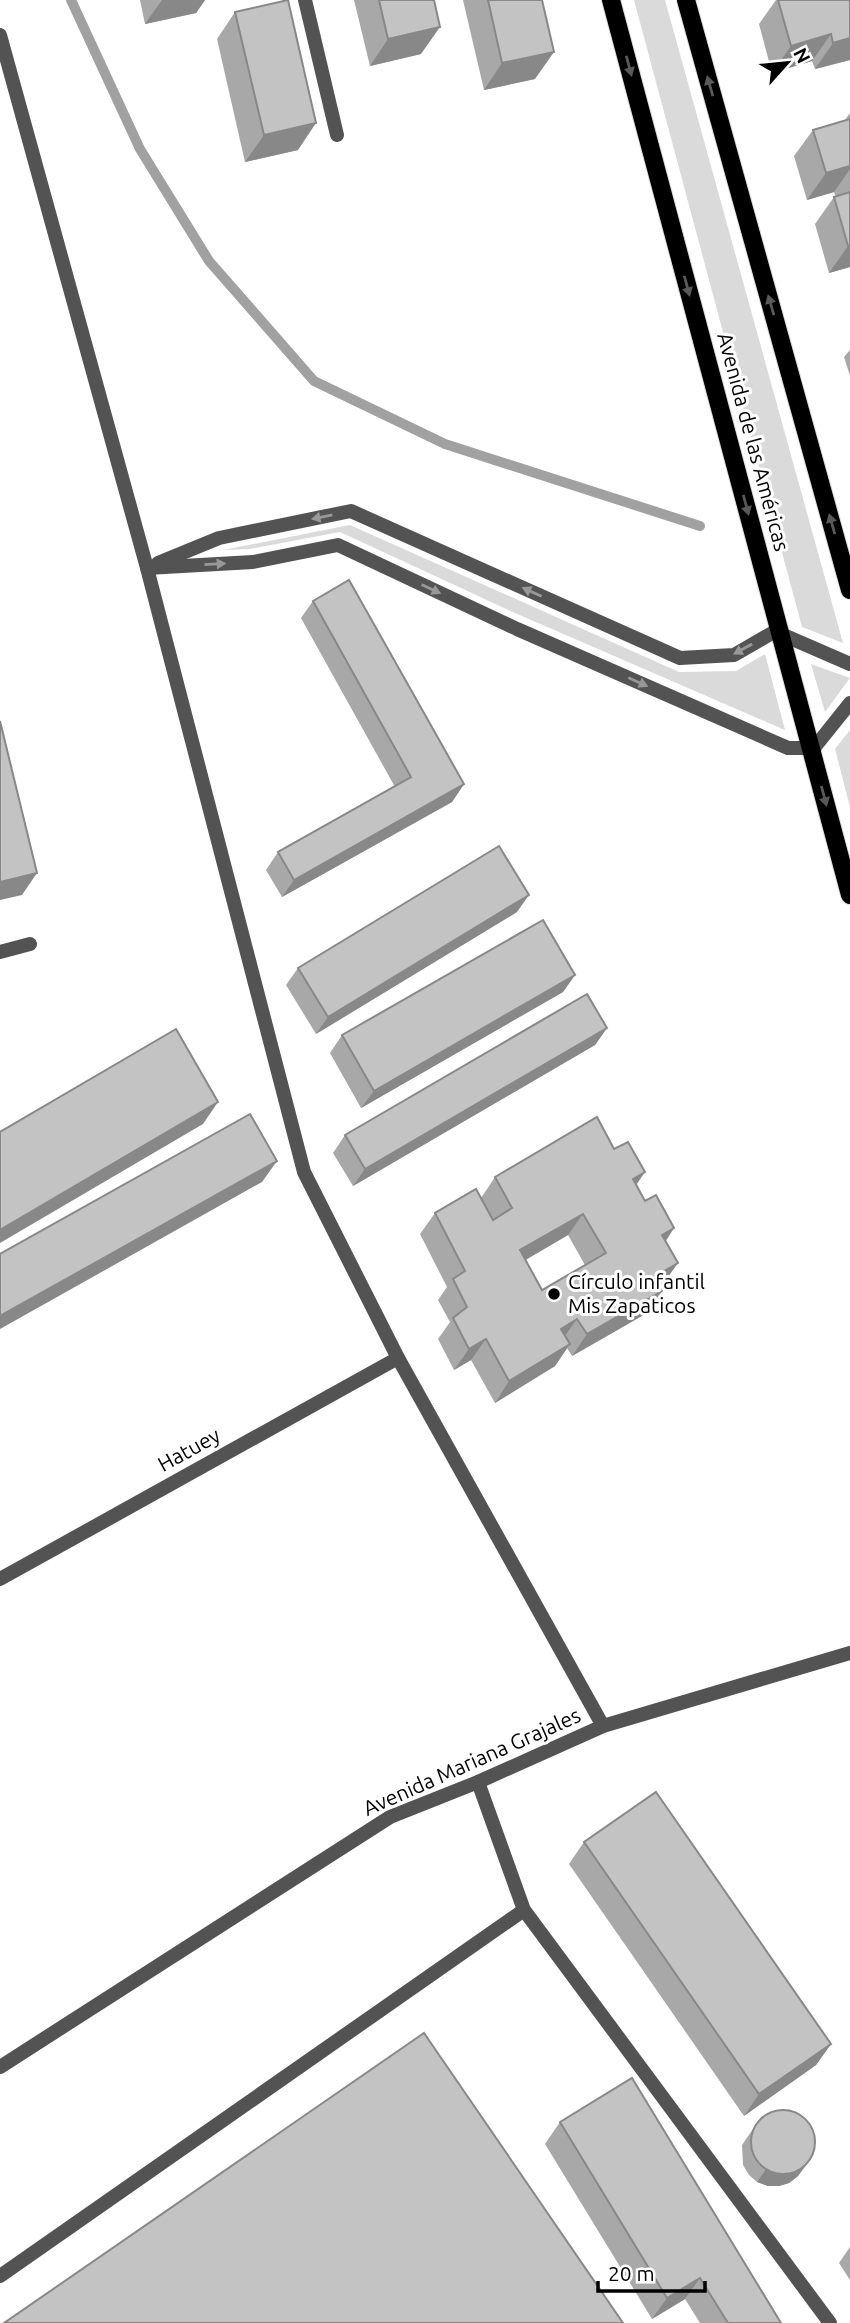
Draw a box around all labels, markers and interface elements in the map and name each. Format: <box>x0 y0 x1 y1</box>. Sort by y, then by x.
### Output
north arrow <box>752 28 822 98</box>
text: N <box>789 44 815 67</box>
one-way arrow <box>624 56 634 77</box>
one-way arrow <box>704 74 715 96</box>
one-way arrow <box>683 275 693 296</box>
one-way arrow <box>765 294 776 316</box>
street label: Avenida de las Américas <box>713 330 795 554</box>
one-way arrow <box>742 495 752 516</box>
one-way arrow <box>311 512 333 523</box>
one-way arrow <box>826 513 836 534</box>
one-way arrow <box>204 559 226 570</box>
one-way arrow <box>421 583 441 594</box>
one-way arrow <box>522 586 542 598</box>
one-way arrow <box>734 643 753 655</box>
one-way arrow <box>628 677 649 688</box>
one-way arrow <box>819 785 830 807</box>
place label: Círculo infantil Mis Zapaticos <box>568 1269 705 1317</box>
marker: Círculo infantil Mis Zapaticos <box>546 1286 562 1302</box>
street label: Hatuey <box>153 1422 224 1476</box>
street label: Avenida Mariana Grajales <box>359 1702 584 1820</box>
scale bar <box>598 2250 705 2294</box>
text: 20 m <box>608 2261 655 2285</box>

